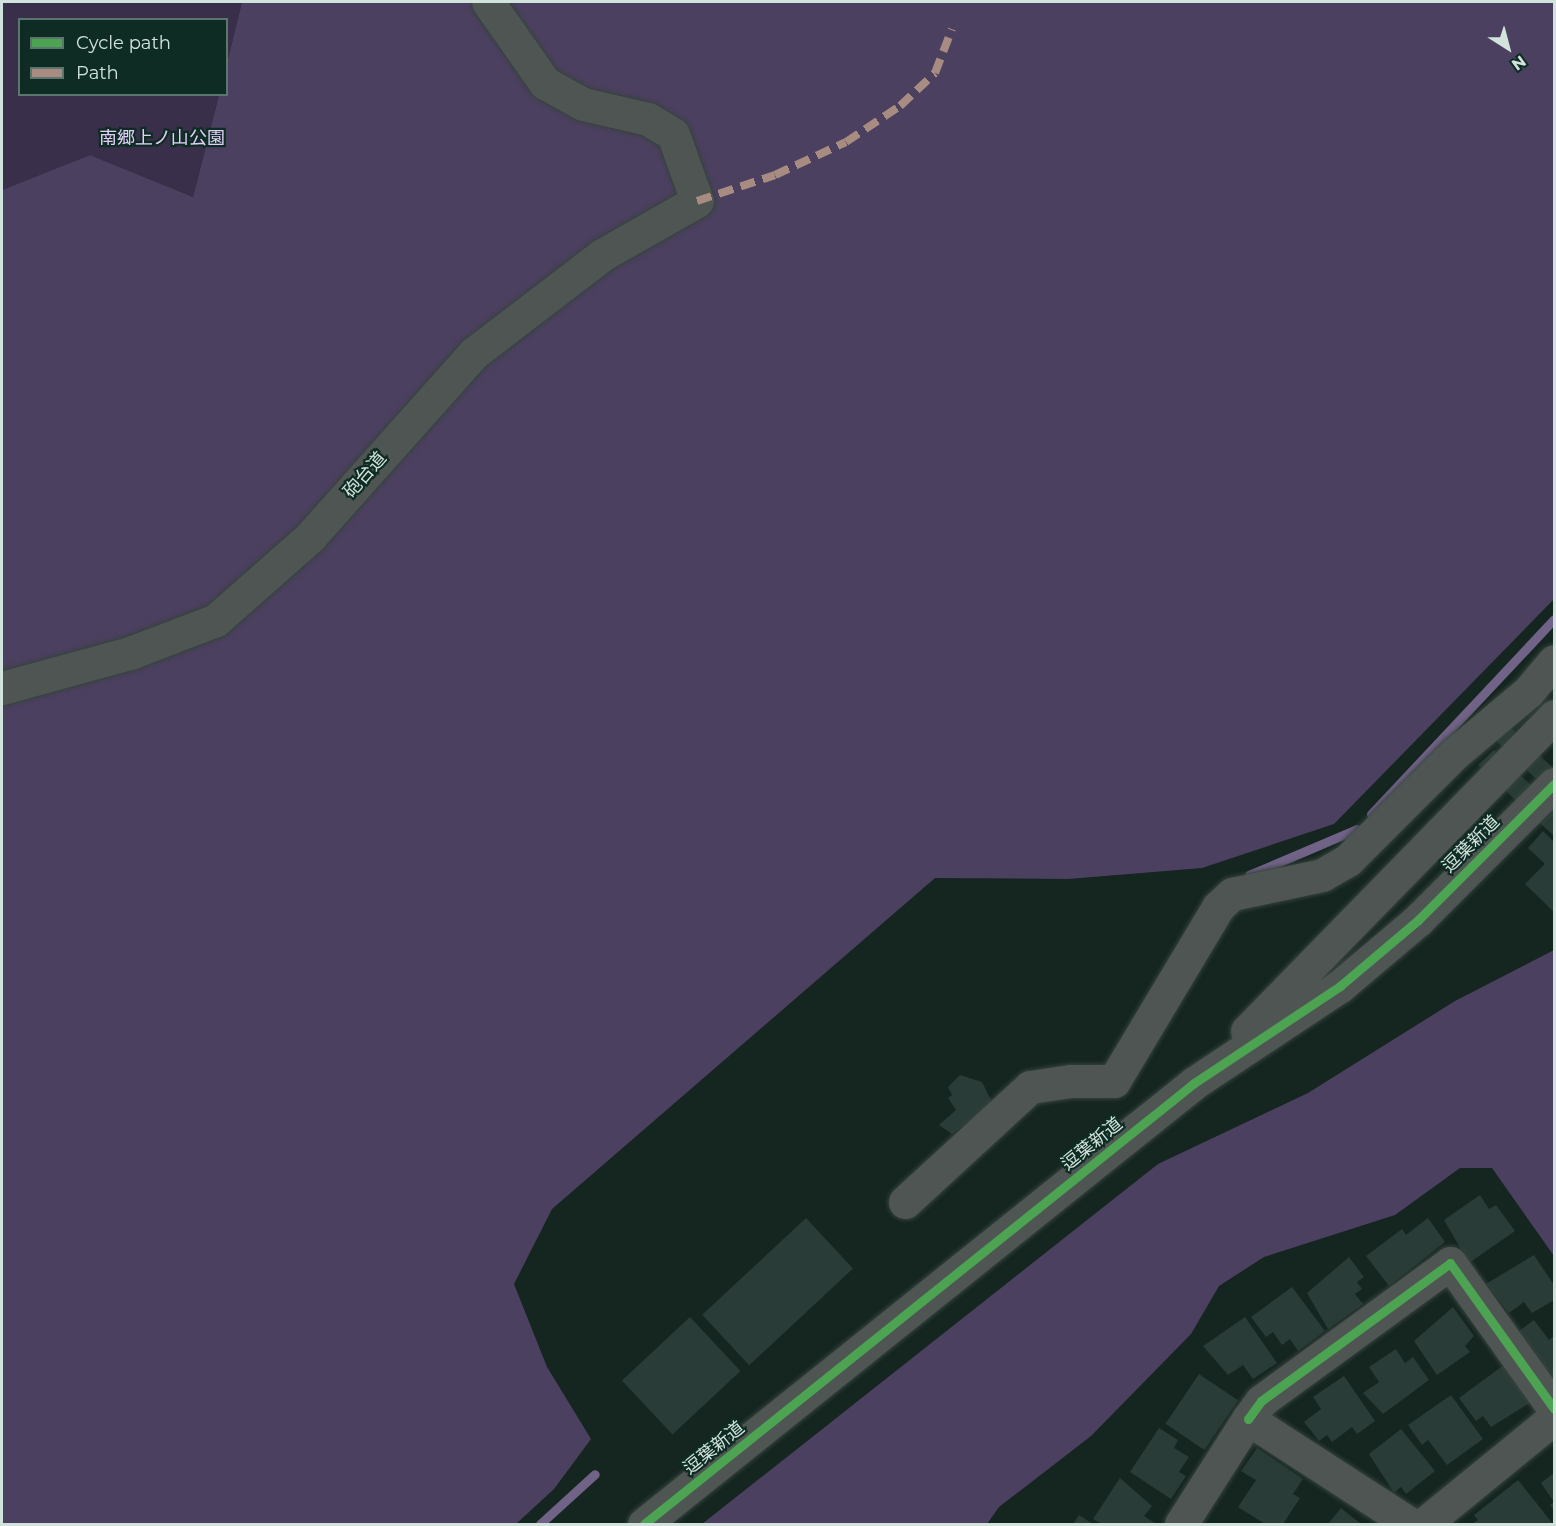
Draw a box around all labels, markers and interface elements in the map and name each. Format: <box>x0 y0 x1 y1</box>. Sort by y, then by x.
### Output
legend <box>18 18 228 96</box>
north arrow <box>1478 18 1538 78</box>
text: Cycle path <box>76 32 171 54</box>
text: N <box>1508 51 1530 74</box>
text: Path <box>76 62 119 84</box>
park label: 南郷上ノ山公園 <box>99 127 225 149</box>
street label: 砲台道 <box>339 448 391 502</box>
street label: 逗葉新道 <box>1438 811 1504 877</box>
street label: 逗葉新道 <box>1057 1113 1127 1175</box>
street label: 逗葉新道 <box>679 1417 749 1479</box>

